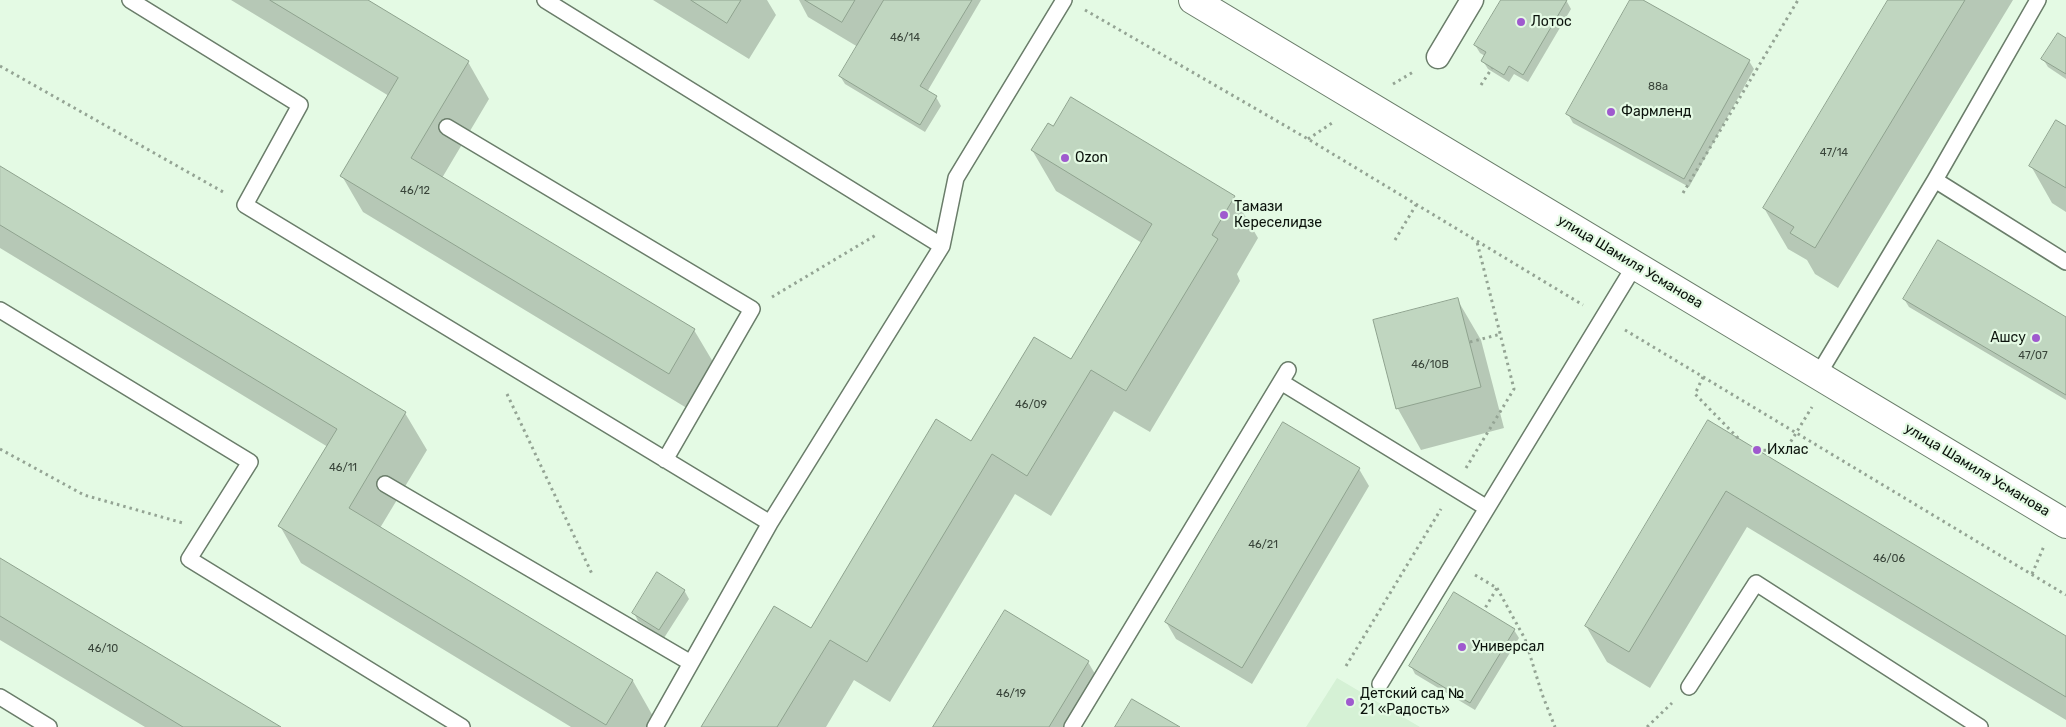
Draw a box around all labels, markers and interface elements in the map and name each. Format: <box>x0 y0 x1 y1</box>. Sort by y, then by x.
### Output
place label: Лотос <box>1531 14 1572 30</box>
marker: Лотос <box>1515 16 1527 28</box>
house number: 46/14 <box>890 31 920 45</box>
house number: 88а <box>1648 80 1668 94</box>
place label: Фармленд <box>1621 104 1691 120</box>
marker: Фармленд <box>1605 106 1617 118</box>
house number: 47/14 <box>1820 146 1848 160</box>
place label: Ozon <box>1075 150 1108 166</box>
marker: Ozon <box>1059 152 1071 164</box>
house number: 46/12 <box>400 184 430 198</box>
place label: Тамази Кереселидзе <box>1234 199 1322 232</box>
marker: Тамази Кереселидзе <box>1218 209 1230 221</box>
street label: улица Шамиля Усманова <box>1554 212 1706 312</box>
place label: Ашсу <box>1990 330 2026 346</box>
marker: Ашсу <box>2030 332 2042 344</box>
house number: 47/07 <box>2018 349 2048 363</box>
house number: 46/10В <box>1411 358 1449 372</box>
house number: 46/09 <box>1015 398 1047 412</box>
street label: улица Шамиля Усманова <box>1901 420 2053 520</box>
place label: Ихлас <box>1767 442 1809 458</box>
marker: Ихлас <box>1751 444 1763 456</box>
house number: 46/11 <box>329 461 357 475</box>
house number: 46/21 <box>1248 538 1278 552</box>
house number: 46/06 <box>1873 552 1905 566</box>
place label: Универсал <box>1472 639 1544 655</box>
marker: Универсал <box>1456 641 1468 653</box>
house number: 46/10 <box>88 642 118 656</box>
place label: Детский сад № 21 «Радость» <box>1360 686 1464 719</box>
house number: 46/19 <box>996 687 1026 701</box>
marker: Детский сад № 21 «Радость» <box>1344 696 1356 708</box>

